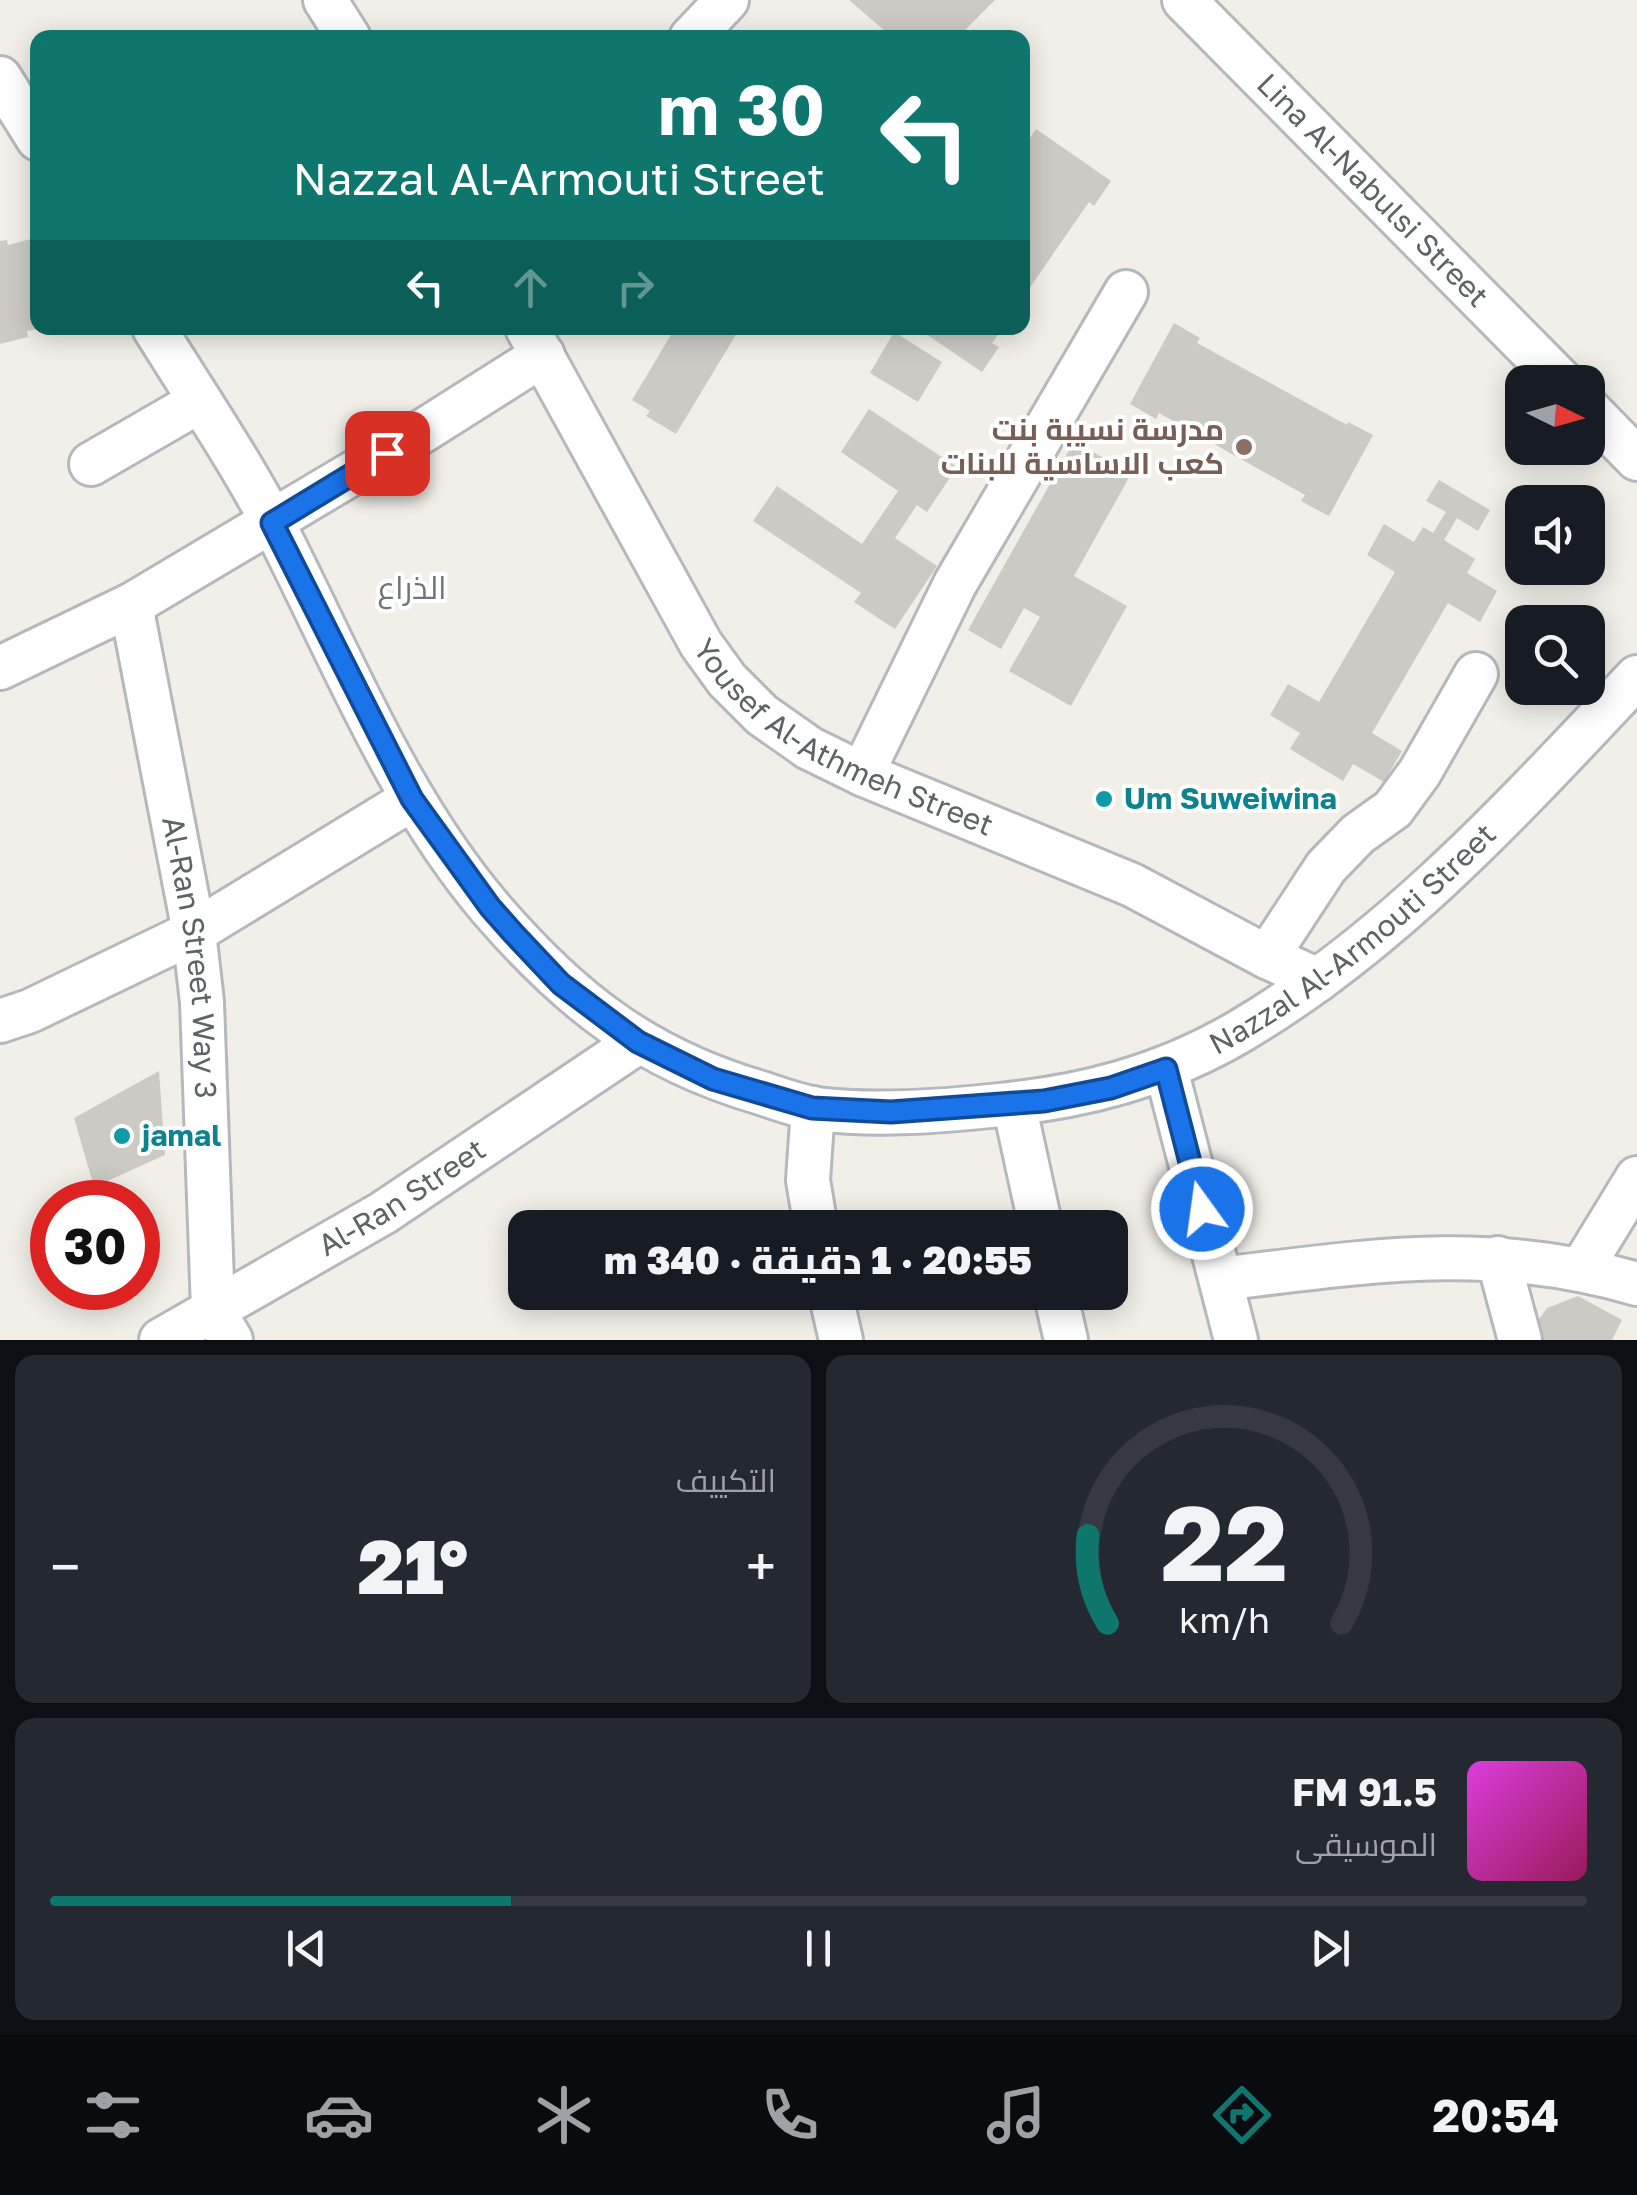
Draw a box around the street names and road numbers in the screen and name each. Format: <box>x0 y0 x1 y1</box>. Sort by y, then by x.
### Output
street label: Lina Al-Nabulsi Street <box>1250 66 1496 314</box>
street label: Yousef Al-Athmeh Street <box>686 632 999 843</box>
street label: Al-Ran Street Way 3 <box>155 813 224 1099</box>
street label: Nazzal Al-Armouti Street <box>1203 816 1503 1062</box>
street label: Al-Ran Street <box>312 1130 492 1263</box>

